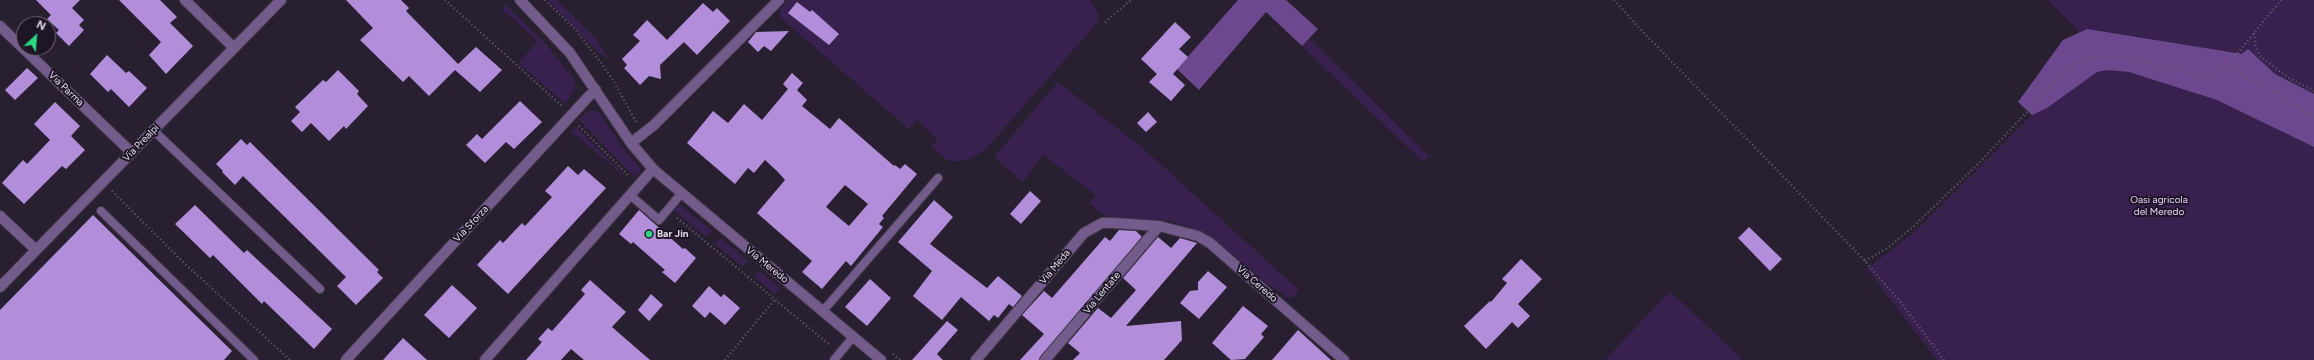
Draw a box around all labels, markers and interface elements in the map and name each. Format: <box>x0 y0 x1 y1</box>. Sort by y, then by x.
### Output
north arrow <box>16 16 56 56</box>
text: N <box>34 18 48 33</box>
street label: Via Parma <box>46 69 86 109</box>
street label: Via Prealpi <box>120 122 162 164</box>
park label: Oasi agricola del Meredo <box>2130 194 2188 218</box>
street label: Via Sforza <box>451 203 491 245</box>
place label: Bar Jin <box>657 228 688 240</box>
marker: Bar Jin <box>644 229 654 239</box>
street label: Via Meredo <box>743 244 791 286</box>
street label: Via Meda <box>1037 247 1073 287</box>
street label: Via Ceredo <box>1234 263 1280 305</box>
street label: Via Lentate <box>1081 270 1123 316</box>

